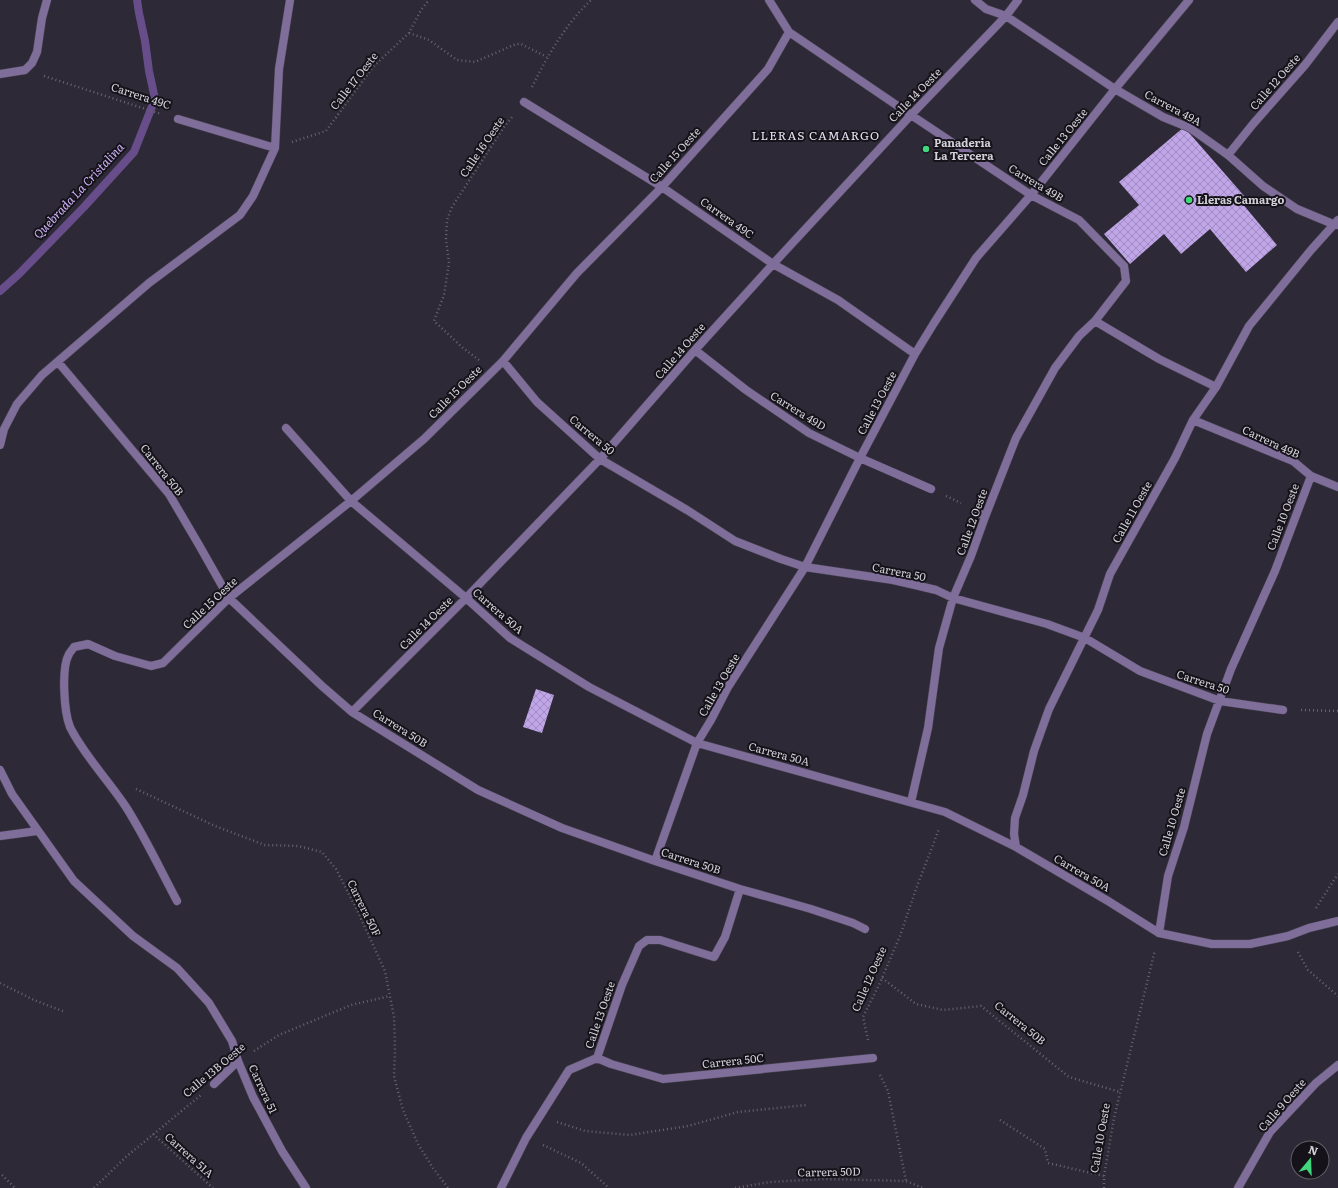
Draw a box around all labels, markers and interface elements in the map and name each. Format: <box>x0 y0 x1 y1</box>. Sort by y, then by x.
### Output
street label: Calle 17 Oeste <box>326 48 381 113</box>
street label: Calle 12 Oeste <box>1245 50 1303 113</box>
street label: Calle 14 Oeste <box>884 63 944 125</box>
street label: Carrera 49C <box>109 78 174 112</box>
street label: Carrera 49A <box>1142 85 1205 129</box>
street label: Calle 13 Oeste <box>1034 104 1091 169</box>
street label: Calle 16 Oeste <box>455 113 508 180</box>
street label: Calle 15 Oeste <box>645 123 704 186</box>
district label: LLERAS CAMARGO <box>752 126 880 144</box>
place label: Panaderia La Tercera <box>934 134 994 163</box>
water label: Quebrada La Cristalina <box>29 138 128 242</box>
marker: Panaderia La Tercera <box>921 144 931 154</box>
street label: Carrera 49B <box>1006 159 1067 205</box>
place label: Lleras Camargo <box>1197 191 1284 207</box>
street label: Carrera 49C <box>698 193 758 242</box>
marker: Lleras Camargo <box>1184 195 1194 205</box>
street label: Calle 14 Oeste <box>650 319 708 382</box>
street label: Calle 15 Oeste <box>424 361 485 422</box>
street label: Calle 13 Oeste <box>853 368 900 437</box>
street label: Carrera 49D <box>768 387 829 434</box>
street label: Carrera 50 <box>567 411 619 458</box>
street label: Carrera 49B <box>1240 421 1303 461</box>
street label: Carrera 50B <box>137 440 188 499</box>
street label: Calle 11 Oeste <box>1107 477 1155 545</box>
street label: Calle 10 Oeste <box>1262 481 1302 552</box>
street label: Calle 12 Oeste <box>952 486 991 557</box>
street label: Carrera 50 <box>871 558 928 584</box>
street label: Calle 15 Oeste <box>178 572 241 632</box>
street label: Carrera 50A <box>470 584 528 637</box>
street label: Calle 14 Oeste <box>395 592 456 653</box>
street label: Calle 13 Oeste <box>694 650 743 719</box>
street label: Carrera 50 <box>1175 665 1232 697</box>
street label: Carrera 50B <box>370 704 431 750</box>
street label: Carrera 50A <box>747 737 812 769</box>
street label: Calle 10 Oeste <box>1154 785 1189 858</box>
street label: Carrera 50B <box>659 843 723 877</box>
street label: Carrera 50A <box>1051 850 1114 895</box>
street label: Carrera 50F <box>344 876 386 939</box>
street label: Calle 12 Oeste <box>847 943 890 1014</box>
street label: Calle 13 Oeste <box>580 979 618 1050</box>
street label: Carrera 50B <box>992 997 1050 1048</box>
street label: Calle 13B Oeste <box>179 1038 248 1100</box>
street label: Carrera 50C <box>701 1049 765 1071</box>
street label: Carrera 51 <box>246 1061 283 1116</box>
street label: Calle 9 Oeste <box>1254 1074 1309 1134</box>
street label: Calle 10 Oeste <box>1085 1101 1113 1174</box>
street label: Carrera 51A <box>162 1128 218 1181</box>
north arrow <box>1290 1140 1330 1180</box>
text: N <box>1307 1141 1321 1159</box>
street label: Carrera 50D <box>797 1162 861 1180</box>

